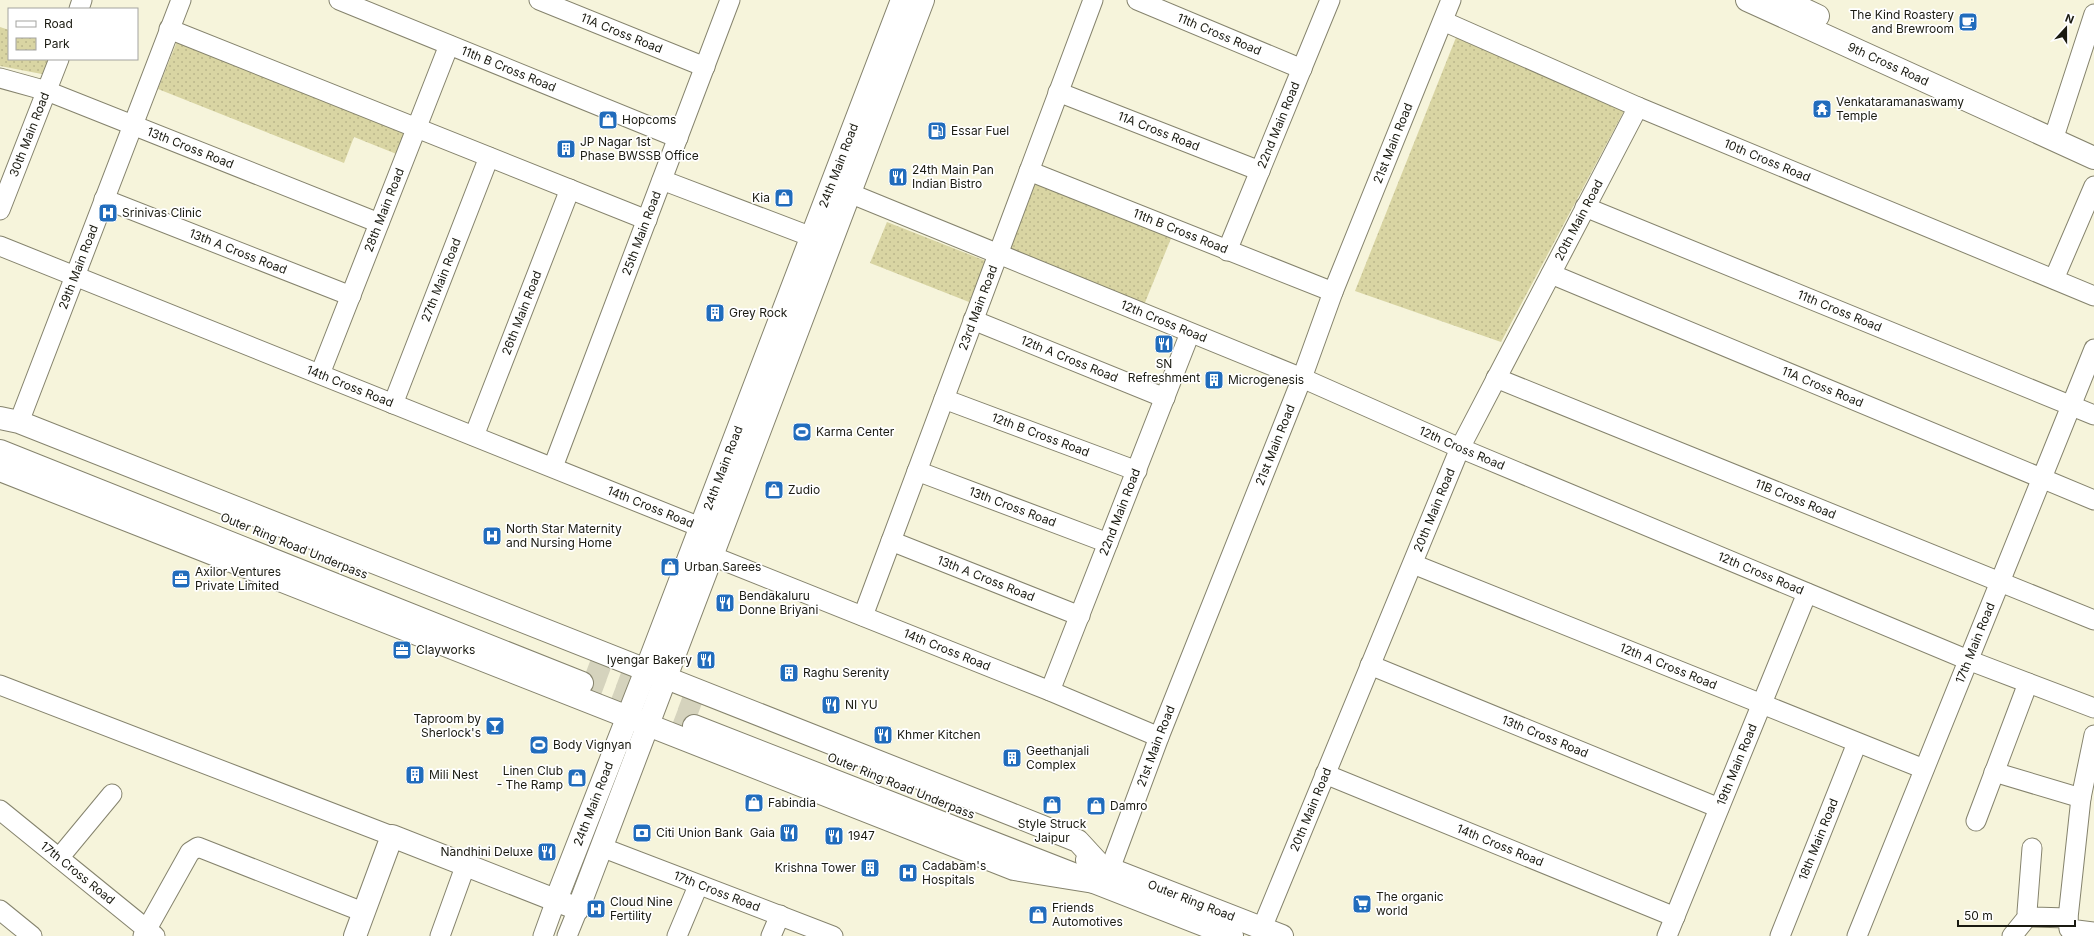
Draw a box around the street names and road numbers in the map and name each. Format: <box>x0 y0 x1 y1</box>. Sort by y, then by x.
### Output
street label: 11A Cross Road <box>579 10 665 56</box>
street label: 11th Cross Road <box>1175 10 1264 58</box>
street label: 9th Cross Road <box>1845 39 1931 89</box>
street label: 11th B Cross Road <box>459 43 558 95</box>
street label: 22nd Main Road <box>1254 79 1303 171</box>
street label: 30th Main Road <box>6 90 52 179</box>
street label: 21st Main Road <box>1370 101 1416 186</box>
street label: 11A Cross Road <box>1116 108 1202 154</box>
street label: 24th Main Road <box>815 121 861 210</box>
street label: 13th Cross Road <box>145 124 236 171</box>
street label: 10th Cross Road <box>1722 135 1813 185</box>
street label: 28th Main Road <box>361 166 407 254</box>
street label: 20th Main Road <box>1551 177 1606 263</box>
street label: 25th Main Road <box>618 189 664 277</box>
street label: 11th B Cross Road <box>1131 205 1230 256</box>
street label: 29th Main Road <box>55 222 101 311</box>
street label: 13th A Cross Road <box>187 225 289 277</box>
street label: 27th Main Road <box>418 236 464 324</box>
street label: 23rd Main Road <box>955 263 1000 352</box>
street label: 26th Main Road <box>498 269 544 357</box>
street label: 11th Cross Road <box>1795 287 1884 334</box>
street label: 12th Cross Road <box>1119 297 1209 345</box>
street label: 12th A Cross Road <box>1019 332 1120 385</box>
street label: 14th Cross Road <box>304 362 396 410</box>
street label: 11A Cross Road <box>1780 363 1866 410</box>
street label: 21st Main Road <box>1252 402 1298 488</box>
street label: 12th B Cross Road <box>990 409 1092 460</box>
street label: 12th Cross Road <box>1417 423 1507 473</box>
street label: 24th Main Road <box>700 424 746 512</box>
street label: 22nd Main Road <box>1096 466 1143 558</box>
street label: 20th Main Road <box>1410 466 1458 554</box>
street label: 11B Cross Road <box>1753 476 1838 522</box>
street label: 14th Cross Road <box>605 483 696 531</box>
street label: 13th Cross Road <box>967 483 1058 530</box>
street label: Outer Ring Road Underpass <box>218 509 370 582</box>
street label: 12th Cross Road <box>1716 548 1806 598</box>
street label: 13th A Cross Road <box>935 552 1037 604</box>
street label: 17th Main Road <box>1952 600 1998 685</box>
street label: 14th Cross Road <box>901 625 993 673</box>
street label: 12th A Cross Road <box>1618 640 1719 692</box>
street label: 21st Main Road <box>1133 703 1178 789</box>
street label: 13th Cross Road <box>1500 712 1591 761</box>
street label: 19th Main Road <box>1713 721 1760 808</box>
street label: Outer Ring Road Underpass <box>825 749 977 822</box>
street label: 24th Main Road <box>570 760 616 848</box>
street label: 20th Main Road <box>1286 765 1334 854</box>
street label: 18th Main Road <box>1795 796 1841 882</box>
street label: 14th Cross Road <box>1455 821 1546 869</box>
street label: 17th Cross Road <box>38 838 118 907</box>
street label: 17th Cross Road <box>672 868 762 914</box>
street label: Outer Ring Road <box>1146 876 1237 924</box>

